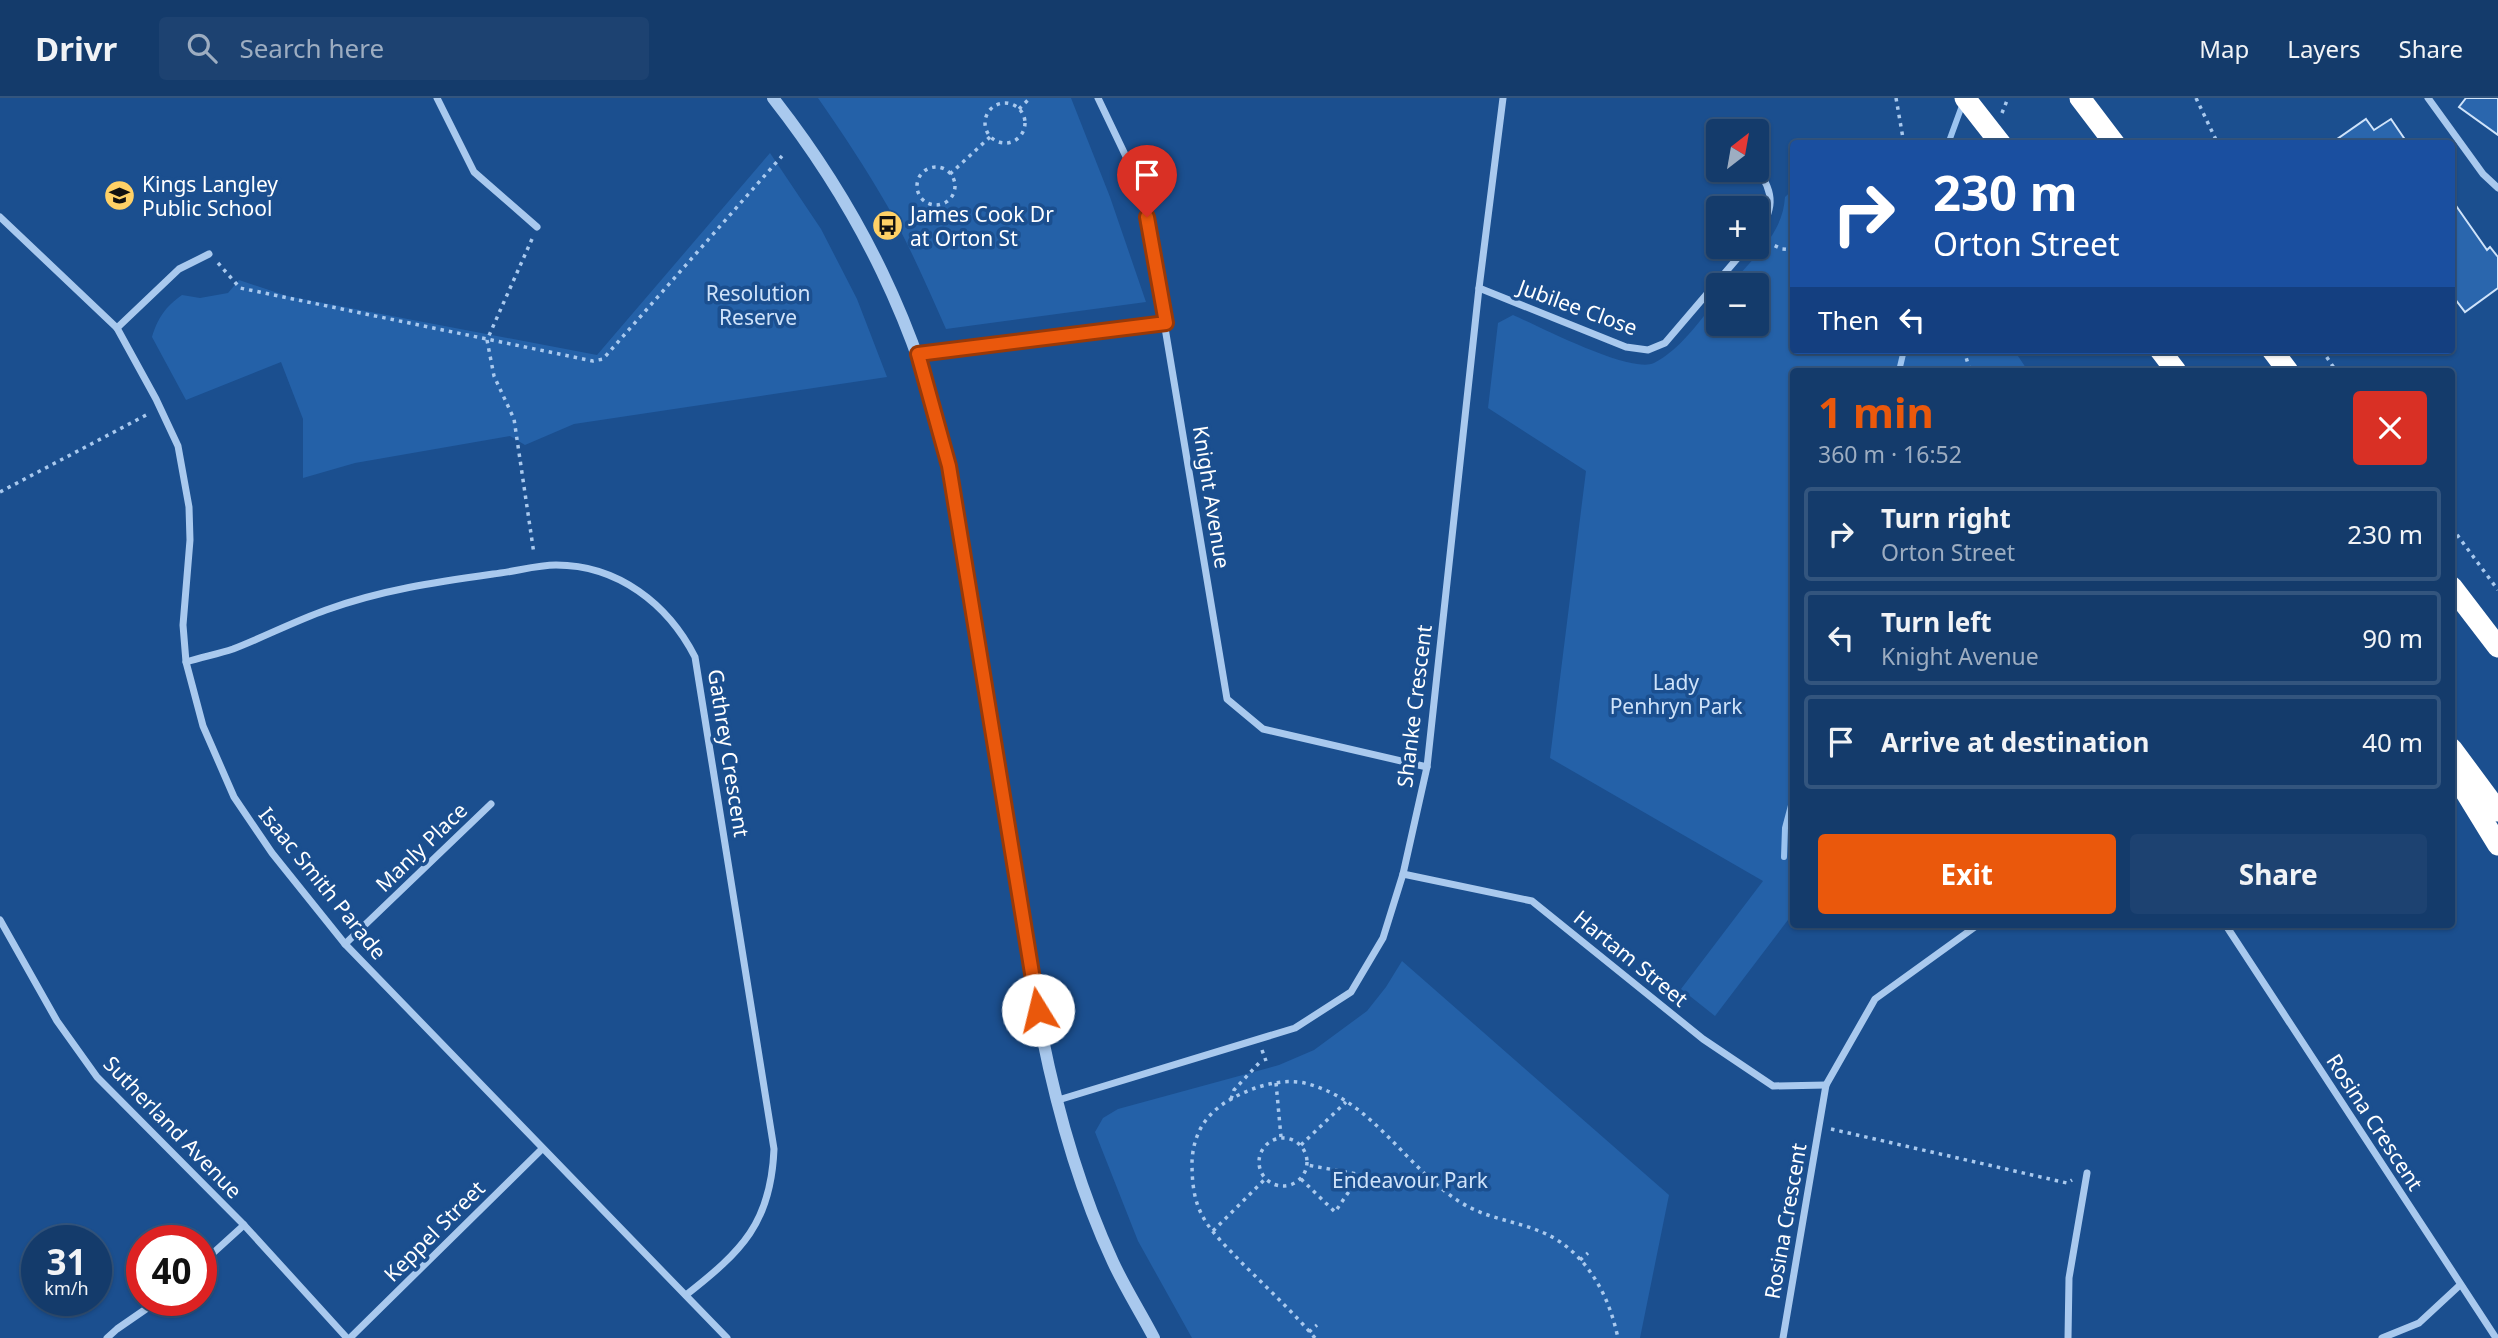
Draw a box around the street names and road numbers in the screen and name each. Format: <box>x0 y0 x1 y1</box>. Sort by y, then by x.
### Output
street label: Jubilee Close <box>1513 272 1641 342</box>
street label: Knight Avenue <box>1187 424 1237 570</box>
street label: Shanke Crescent <box>1390 623 1438 789</box>
street label: Gathrey Crescent <box>702 667 756 839</box>
street label: Manly Place <box>369 796 473 898</box>
street label: Isaac Smith Parade <box>253 801 393 965</box>
street label: Hartam Street <box>1568 903 1694 1013</box>
street label: Rosina Crescent <box>2320 1048 2430 1196</box>
street label: Sutherland Avenue <box>98 1050 248 1204</box>
street label: Rosina Crescent <box>1758 1141 1813 1301</box>
street label: Keppel Street <box>377 1174 491 1288</box>

